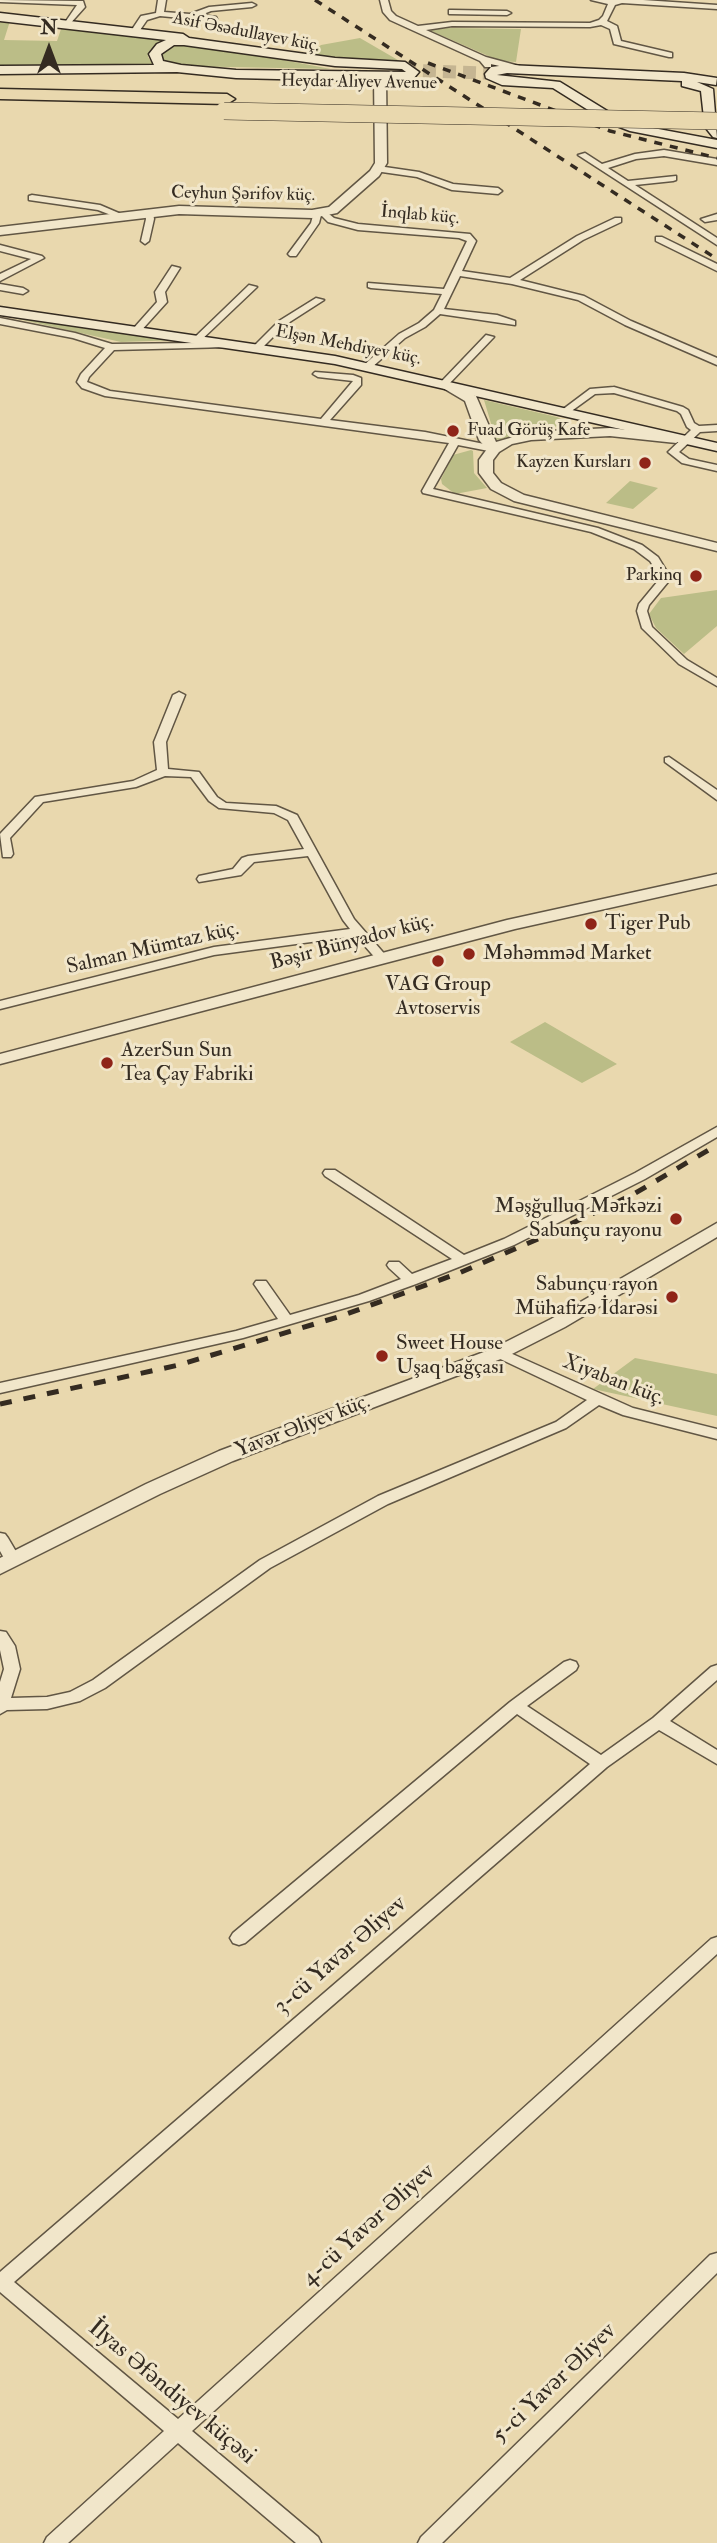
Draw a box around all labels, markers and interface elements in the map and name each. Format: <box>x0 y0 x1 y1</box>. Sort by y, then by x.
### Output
street label: Asif Əsədullayev küç. <box>171 8 321 58</box>
north arrow <box>14 14 84 84</box>
text: N <box>40 16 58 40</box>
street label: Heydar Aliyev Avenue <box>281 71 437 95</box>
street label: Ceyhun Şərifov küç. <box>171 183 315 207</box>
street label: İnqlab küç. <box>380 202 460 230</box>
street label: Elşən Mehdiyev küç. <box>273 321 423 371</box>
place label: Fuad Görüş Kafe <box>467 420 590 442</box>
marker: Fuad Görüş Kafe <box>445 423 461 439</box>
place label: Kayzen Kursları <box>516 452 631 474</box>
marker: Kayzen Kursları <box>637 455 653 471</box>
place label: Parkinq <box>626 565 682 587</box>
marker: Parkinq <box>688 568 704 584</box>
street label: Bəşir Bünyadov küç. <box>268 909 436 977</box>
place label: Tiger Pub <box>605 911 691 937</box>
marker: Tiger Pub <box>583 916 599 932</box>
street label: Salman Mümtaz küç. <box>64 917 242 981</box>
place label: Məhəmməd Market <box>483 941 652 967</box>
marker: Məhəmməd Market <box>461 946 477 962</box>
marker: VAG Group Avtoservis <box>430 953 446 969</box>
place label: VAG Group Avtoservis <box>385 972 491 1022</box>
place label: AzerSun Sun Tea Çay Fabriki <box>121 1038 254 1088</box>
marker: AzerSun Sun Tea Çay Fabriki <box>99 1055 115 1071</box>
place label: Məşğulluq Mərkəzi Sabunçu rayonu <box>495 1194 662 1244</box>
marker: Məşğulluq Mərkəzi Sabunçu rayonu <box>668 1211 684 1227</box>
place label: Sabunçu rayon Mühafizə İdarəsi <box>515 1272 658 1322</box>
marker: Sabunçu rayon Mühafizə İdarəsi <box>664 1289 680 1305</box>
place label: Sweet House Uşaq bağçası <box>396 1331 504 1381</box>
marker: Sweet House Uşaq bağçası <box>374 1348 390 1364</box>
street label: Xiyaban küç. <box>559 1350 667 1412</box>
street label: Yavər Əliyev küç. <box>232 1390 374 1464</box>
street label: 3-cü Yavər Əliyev <box>269 1891 413 2021</box>
street label: 4-cü Yavər Əliyev <box>296 2159 442 2293</box>
street label: İlyas Əfəndiyev küçəsi <box>81 2314 261 2472</box>
street label: 5-ci Yavər Əliyev <box>487 2318 623 2450</box>

